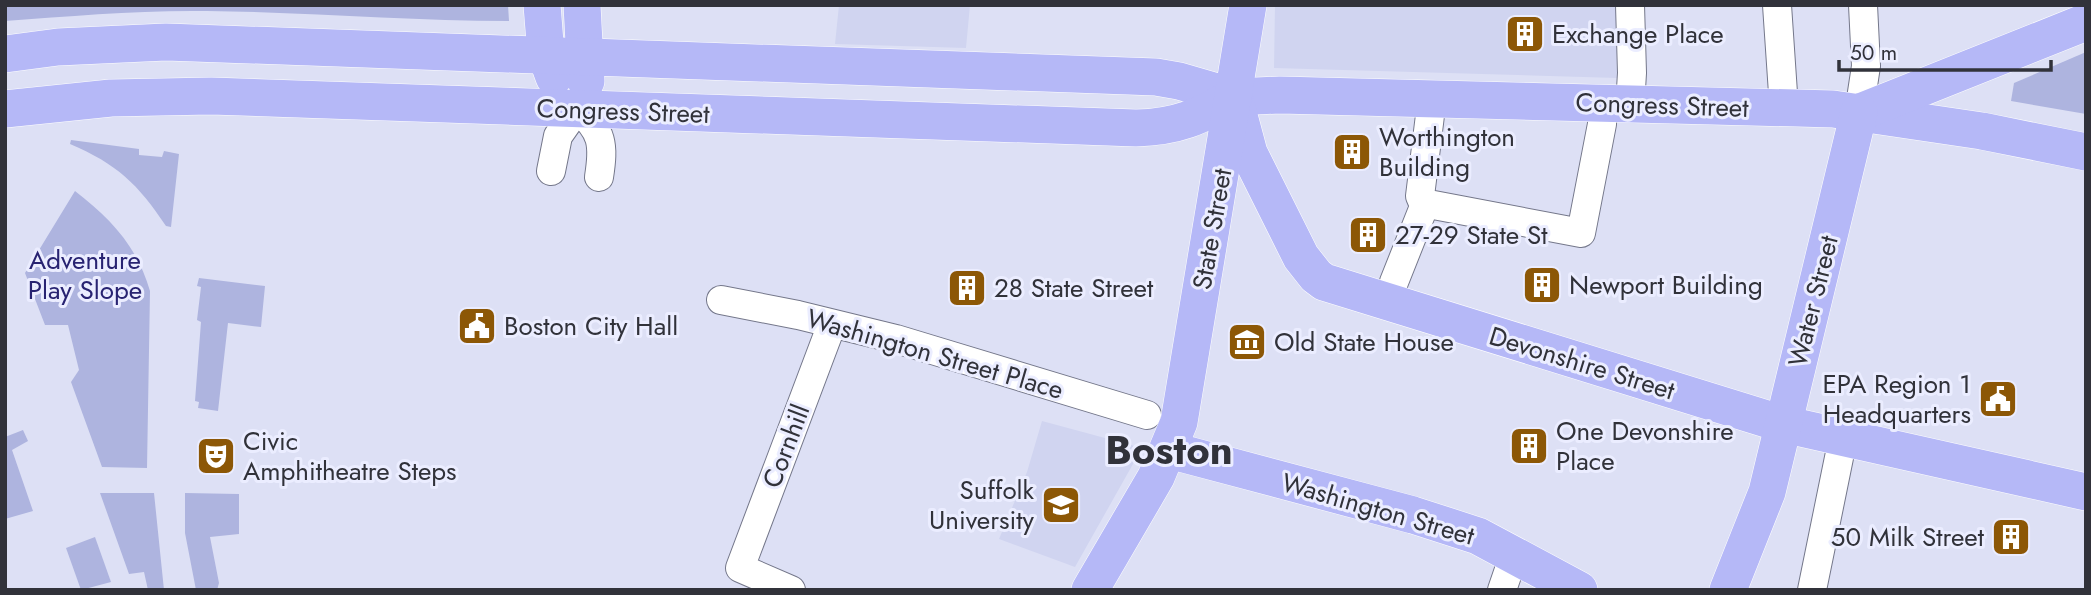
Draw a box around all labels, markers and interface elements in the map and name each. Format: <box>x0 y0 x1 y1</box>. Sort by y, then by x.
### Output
building icon: Exchange Place <box>1504 13 1546 55</box>
place label: Exchange Place <box>1552 15 1724 53</box>
scale bar <box>1839 28 2051 72</box>
text: 50 m <box>1850 38 1897 68</box>
street label: Congress Street <box>1575 83 1750 127</box>
street label: Congress Street <box>536 89 711 133</box>
place label: Worthington Building <box>1379 118 1515 186</box>
building icon: Worthington Building <box>1331 131 1373 173</box>
street label: State Street <box>1183 165 1241 293</box>
building icon: 27-29 State St <box>1347 214 1389 256</box>
place label: 27-29 State St <box>1395 216 1548 254</box>
street label: Water Street <box>1778 231 1848 371</box>
park label: Adventure Play Slope <box>28 241 142 309</box>
building icon: Newport Building <box>1521 264 1563 306</box>
place label: Newport Building <box>1569 266 1763 304</box>
building icon: 28 State Street <box>946 267 988 309</box>
place label: 28 State Street <box>994 269 1154 307</box>
street label: Washington Street Place <box>802 299 1068 409</box>
public building icon: Boston City Hall <box>456 305 498 347</box>
place label: Boston City Hall <box>504 307 678 345</box>
street label: Devonshire Street <box>1485 317 1680 409</box>
museum icon: Old State House <box>1226 321 1268 363</box>
place label: Old State House <box>1274 323 1454 361</box>
place label: EPA Region 1 Headquarters <box>1822 365 1971 433</box>
public building icon: EPA Region 1 Headquarters <box>1977 378 2019 420</box>
street label: Cornhill <box>753 399 819 493</box>
place label: One Devonshire Place <box>1556 412 1734 480</box>
district label: Boston <box>1105 421 1233 479</box>
place label: Civic Amphitheatre Steps <box>243 422 457 490</box>
building icon: One Devonshire Place <box>1508 425 1550 467</box>
theatre icon: Civic Amphitheatre Steps <box>195 435 237 477</box>
street label: Washington Street <box>1277 463 1480 555</box>
place label: Suffolk University <box>929 471 1035 539</box>
school or university icon: Suffolk University <box>1040 484 1082 526</box>
building icon: 50 Milk Street <box>1990 516 2032 558</box>
place label: 50 Milk Street <box>1831 518 1985 556</box>

